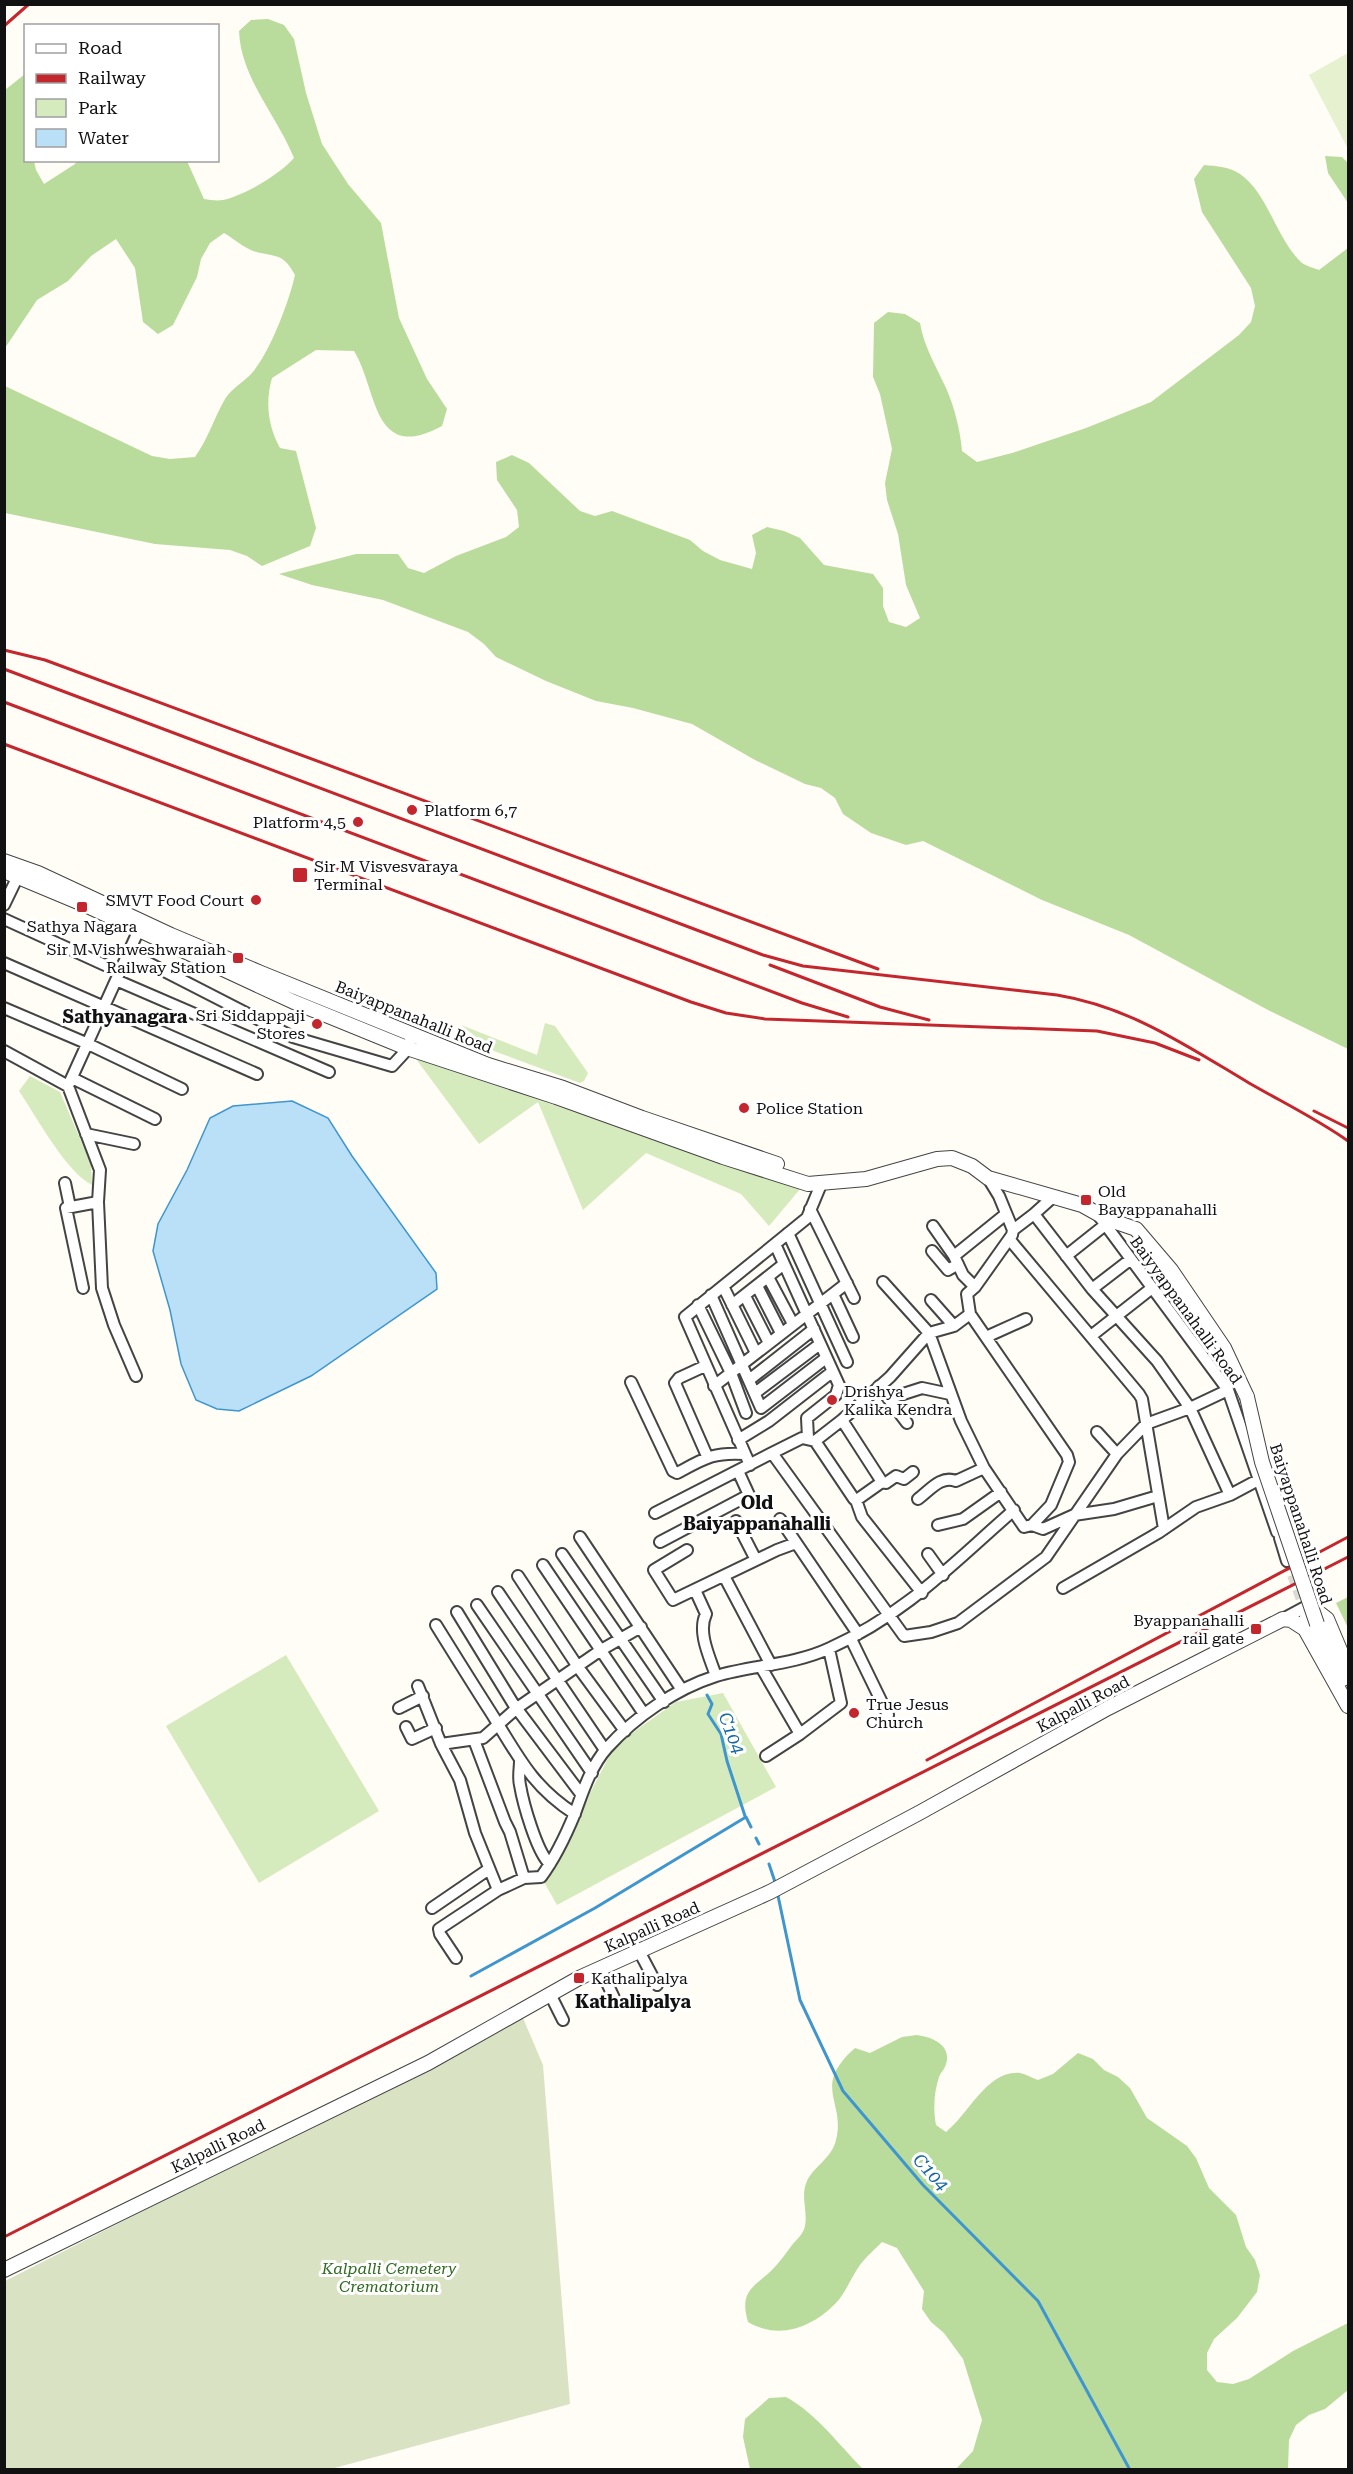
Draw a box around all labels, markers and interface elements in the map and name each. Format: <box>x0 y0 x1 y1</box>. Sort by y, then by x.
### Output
legend <box>24 24 219 162</box>
text: Road <box>78 37 123 58</box>
text: Railway <box>78 67 146 88</box>
text: Park <box>78 97 118 118</box>
text: Water <box>78 127 129 148</box>
place label: Platform 6,7 <box>424 801 517 820</box>
marker: Platform 6,7 <box>405 803 419 817</box>
place label: Platform 4,5 <box>253 813 346 832</box>
marker: Platform 4,5 <box>351 815 365 829</box>
place label: Sir M Visvesvaraya Terminal <box>314 857 458 894</box>
marker: Sir M Visvesvaraya Terminal <box>291 866 309 884</box>
place label: SMVT Food Court <box>106 891 244 910</box>
marker: SMVT Food Court <box>249 893 263 907</box>
marker: Sathya Nagara <box>75 900 89 914</box>
place label: Sathya Nagara <box>27 917 138 936</box>
place label: Sir M Vishweshwaraiah Railway Station <box>47 940 226 977</box>
marker: Sir M Vishweshwaraiah Railway Station <box>231 951 245 965</box>
street label: Baiyappanahalli Road <box>333 977 495 1057</box>
district label: Sathyanagara <box>63 1006 188 1027</box>
place label: Sri Siddappaji Stores <box>196 1006 305 1043</box>
marker: Sri Siddappaji Stores <box>310 1017 324 1031</box>
place label: Police Station <box>756 1099 863 1118</box>
marker: Police Station <box>737 1101 751 1115</box>
place label: Old Bayappanahalli <box>1098 1182 1217 1219</box>
marker: Old Bayappanahalli <box>1079 1193 1093 1207</box>
street label: Baiyyappanahalli Road <box>1126 1232 1246 1388</box>
place label: Drishya Kalika Kendra <box>844 1382 953 1419</box>
marker: Drishya Kalika Kendra <box>825 1393 839 1407</box>
street label: Baiyappanahalli Road <box>1266 1441 1336 1607</box>
district label: Old Baiyappanahalli <box>683 1492 831 1534</box>
place label: Byappanahalli rail gate <box>1133 1611 1244 1648</box>
marker: Byappanahalli rail gate <box>1249 1622 1263 1636</box>
street label: Kalpalli Road <box>1033 1672 1133 1736</box>
place label: True Jesus Church <box>866 1695 949 1732</box>
marker: True Jesus Church <box>847 1706 861 1720</box>
water label: C104 <box>715 1709 749 1757</box>
street label: Kalpalli Road <box>601 1898 703 1956</box>
place label: Kathalipalya <box>591 1969 688 1988</box>
marker: Kathalipalya <box>572 1971 586 1985</box>
district label: Kathalipalya <box>575 1991 691 2012</box>
street label: Kalpalli Road <box>168 2115 268 2177</box>
water label: C104 <box>909 2149 953 2195</box>
park label: Kalpalli Cemetery Crematorium <box>321 2259 457 2296</box>

